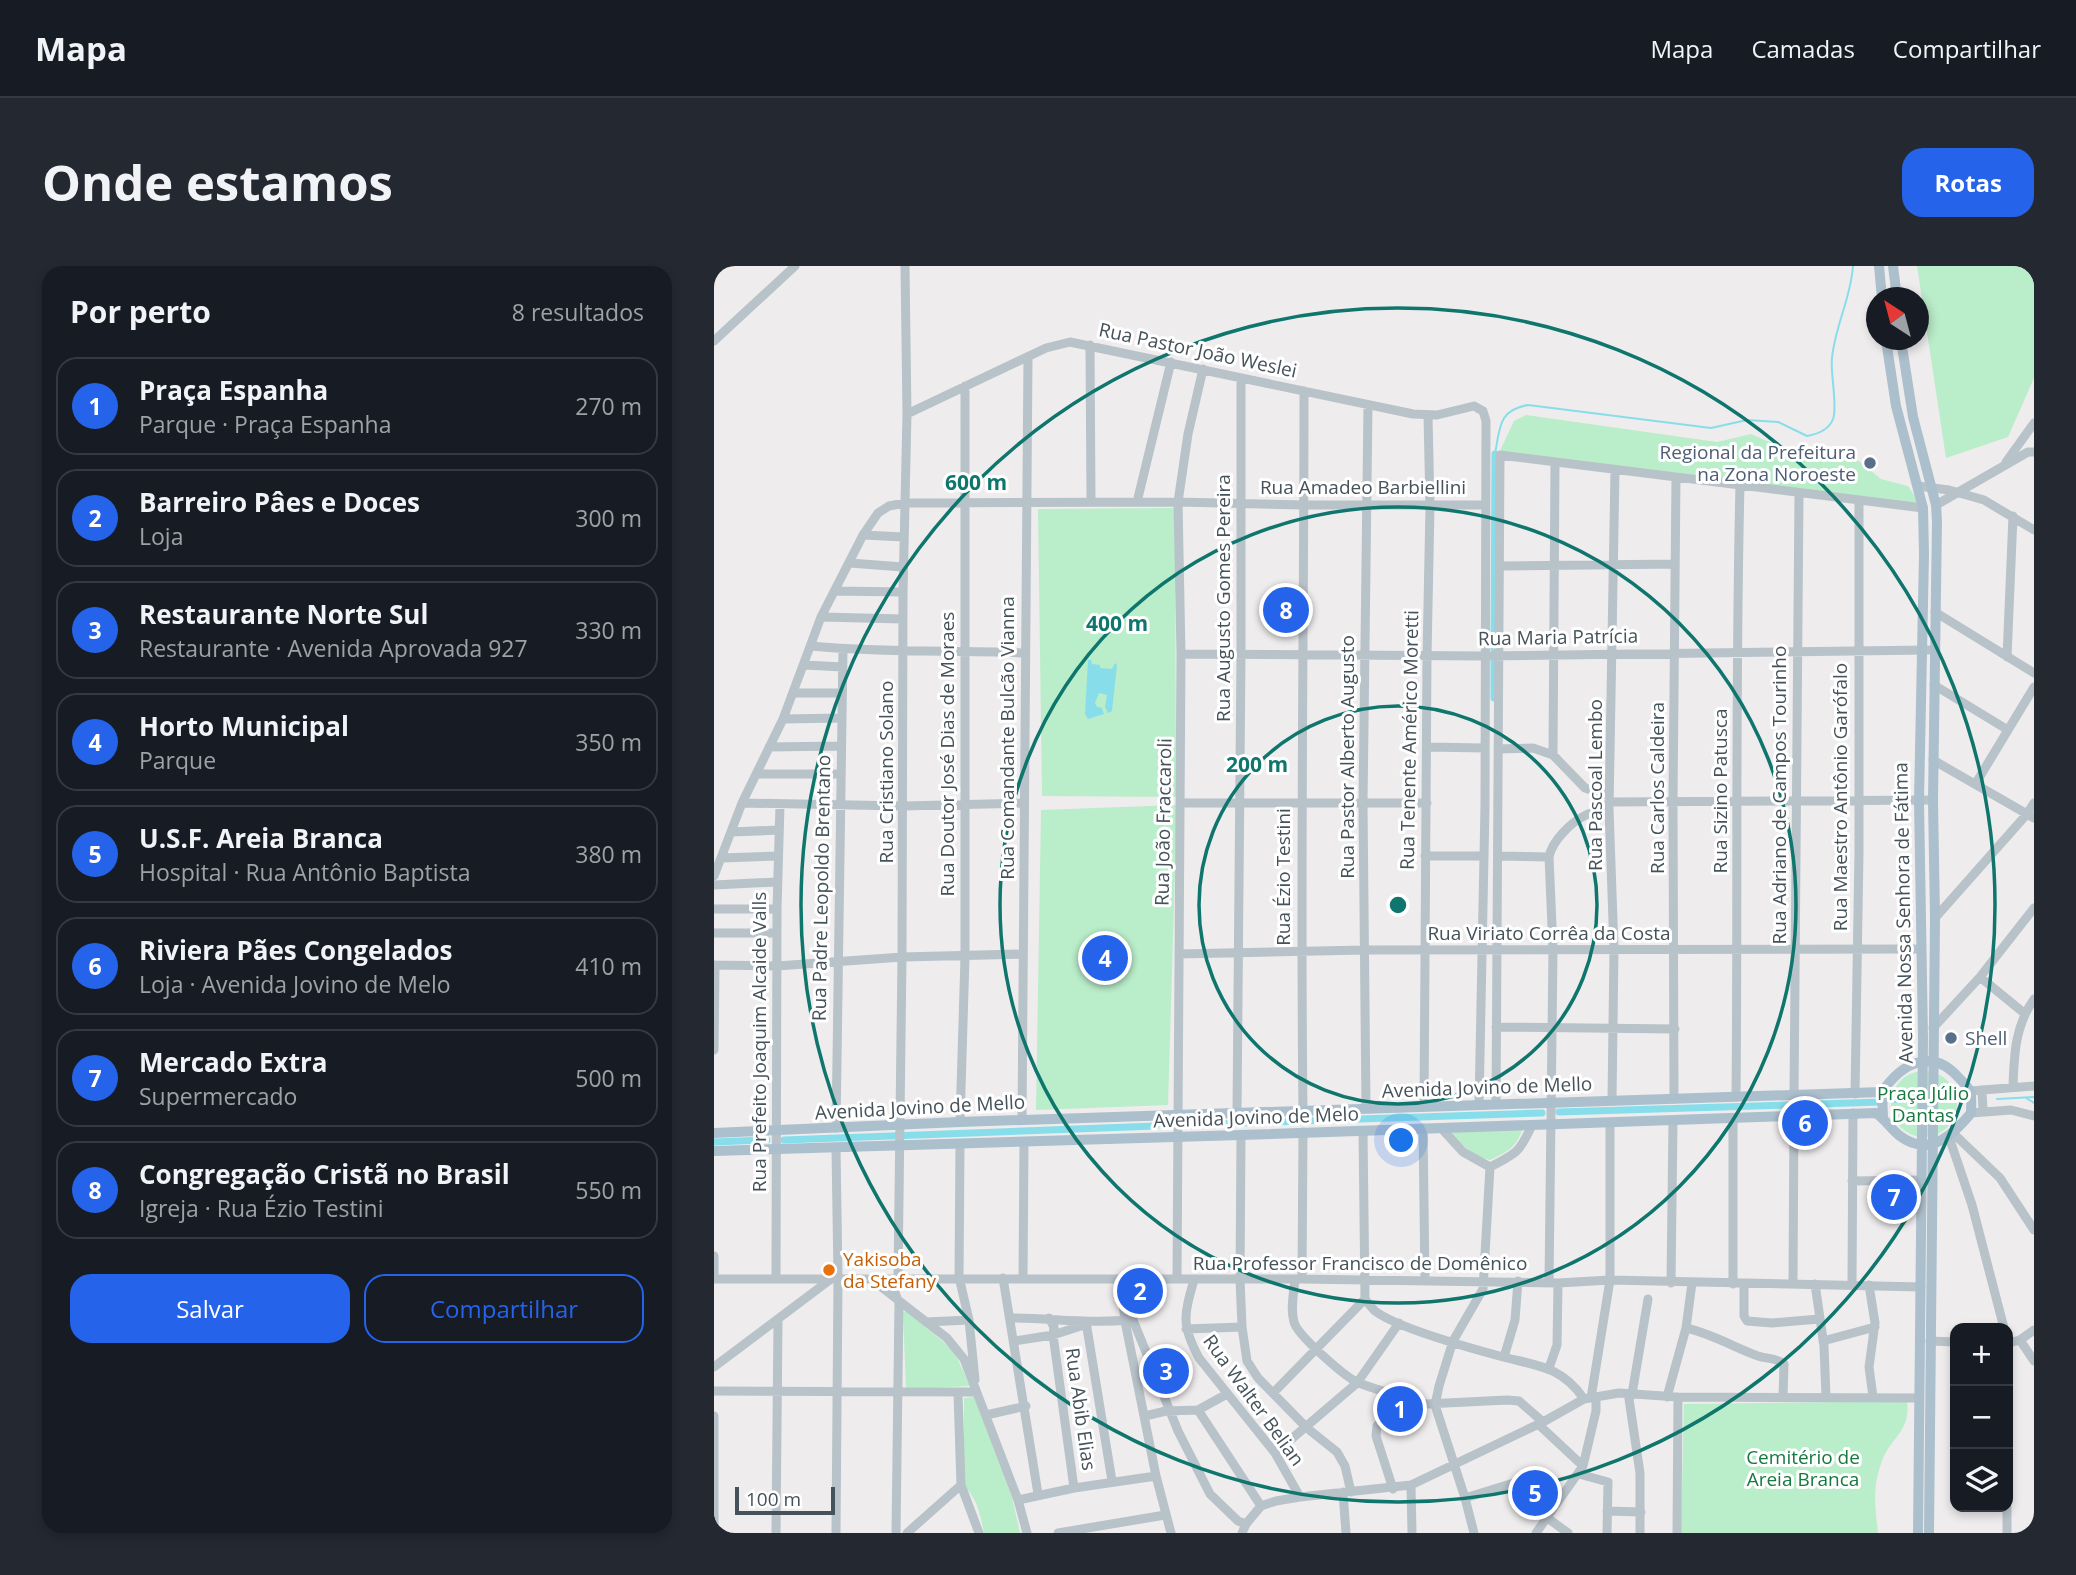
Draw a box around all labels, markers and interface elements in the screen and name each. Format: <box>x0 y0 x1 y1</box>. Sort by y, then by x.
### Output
text: Mapa <box>35 26 127 71</box>
text: Mapa <box>1650 32 1713 65</box>
text: Camadas <box>1751 32 1855 65</box>
text: Compartilhar <box>1893 32 2041 65</box>
button: Rotas <box>1902 148 2034 217</box>
text: Onde estamos <box>42 149 393 215</box>
north arrow <box>1866 287 1929 350</box>
text: Por perto <box>70 291 211 332</box>
text: 8 resultados <box>512 296 644 328</box>
street label: Rua Pastor João Weslei <box>1097 316 1299 384</box>
text: Praça Espanha <box>139 372 328 408</box>
text: 1 <box>88 390 102 422</box>
text: 270 m <box>575 390 642 422</box>
text: Parque · Praça Espanha <box>139 408 391 440</box>
place label: Regional da Prefeitura na Zona Noroeste <box>1660 439 1856 487</box>
marker: Regional da Prefeitura na Zona Noroeste <box>1862 455 1878 471</box>
text: 600 m <box>945 468 1007 496</box>
street label: Rua Augusto Gomes Pereira <box>1210 474 1236 722</box>
street label: Rua Amadeo Barbiellini <box>1260 474 1466 500</box>
text: Barreiro Pâes e Doces <box>139 484 420 520</box>
text: 2 <box>88 502 102 534</box>
text: 300 m <box>575 502 642 534</box>
text: Loja <box>139 520 183 552</box>
pin: 8 <box>1263 584 1309 636</box>
text: Restaurante Norte Sul <box>139 596 428 632</box>
street label: Rua Comandante Bulcão Vianna <box>994 596 1020 880</box>
text: 400 m <box>1086 609 1148 637</box>
street label: Rua Tenente Américo Moretti <box>1394 610 1424 870</box>
street label: Rua Doutor José Dias de Moraes <box>934 612 960 896</box>
text: 3 <box>88 614 102 646</box>
text: 330 m <box>575 614 642 646</box>
street label: Rua Maria Patrícia <box>1478 623 1638 651</box>
text: Restaurante · Avenida Aprovada 927 <box>139 632 528 664</box>
street label: Rua Pastor Alberto Augusto <box>1334 635 1360 879</box>
street label: Rua Adriano de Campos Tourinho <box>1766 646 1792 944</box>
street label: Rua Maestro Antônio Garófalo <box>1827 663 1853 931</box>
street label: Rua Cristiano Solano <box>873 681 899 863</box>
street label: Rua Pascoal Lembo <box>1582 699 1608 871</box>
street label: Rua Carlos Caldeira <box>1644 702 1670 874</box>
text: Horto Municipal <box>139 708 349 744</box>
street label: Rua Sizino Patusca <box>1707 709 1733 873</box>
text: 4 <box>88 726 102 758</box>
text: 350 m <box>575 726 642 758</box>
street label: Rua João Fraccaroli <box>1149 738 1177 906</box>
text: Parque <box>139 744 216 776</box>
text: 200 m <box>1226 750 1288 778</box>
street label: Rua Padre Leopoldo Brentano <box>806 755 836 1021</box>
street label: Avenida Nossa Senhora de Fátima <box>1887 762 1919 1064</box>
street label: Rua Ézio Testini <box>1270 808 1296 946</box>
text: U.S.F. Areia Branca <box>139 820 383 856</box>
text: 5 <box>88 838 102 870</box>
text: 380 m <box>575 838 642 870</box>
text: Hospital · Rua Antônio Baptista <box>139 856 471 888</box>
street label: Rua Prefeito Joaquim Alcaide Valls <box>746 892 772 1192</box>
centre of rings <box>1386 893 1410 917</box>
street label: Rua Viriato Corrêa da Costa <box>1427 920 1671 946</box>
text: Riviera Pães Congelados <box>139 932 452 968</box>
pin: 4 <box>1082 932 1128 984</box>
text: 6 <box>88 950 102 982</box>
text: 410 m <box>575 950 642 982</box>
text: Loja · Avenida Jovino de Melo <box>139 968 451 1000</box>
place label: Shell <box>1965 1025 2007 1051</box>
marker: Shell <box>1943 1030 1959 1046</box>
text: Mercado Extra <box>139 1044 327 1080</box>
text: 7 <box>88 1062 102 1094</box>
text: 500 m <box>575 1062 642 1094</box>
street label: Avenida Jovino de Mello <box>1381 1070 1593 1104</box>
text: Supermercado <box>139 1080 297 1112</box>
park label: Praça Júlio Dantas <box>1877 1080 1969 1128</box>
street label: Avenida Jovino de Mello <box>814 1089 1026 1125</box>
pin: 6 <box>1782 1097 1828 1149</box>
street label: Avenida Jovino de Melo <box>1153 1100 1359 1134</box>
your location <box>1384 1123 1418 1157</box>
text: Congregação Cristã no Brasil <box>139 1156 510 1192</box>
pin: 7 <box>1871 1171 1917 1223</box>
text: 8 <box>88 1174 102 1206</box>
text: 550 m <box>575 1174 642 1206</box>
text: Igreja · Rua Ézio Testini <box>139 1192 384 1224</box>
place label: Yakisoba da Stefany <box>843 1246 937 1294</box>
street label: Rua Professor Francisco de Domênico <box>1193 1250 1527 1276</box>
marker: Yakisoba da Stefany <box>821 1262 837 1278</box>
pin: 2 <box>1117 1265 1163 1317</box>
button: Salvar <box>70 1274 350 1343</box>
button: Compartilhar <box>364 1274 644 1343</box>
map controls <box>1950 1323 2013 1512</box>
button: + <box>1950 1323 2013 1386</box>
street label: Rua Walter Belian <box>1197 1329 1311 1471</box>
pin: 3 <box>1143 1345 1189 1397</box>
street label: Rua Abib Elias <box>1060 1346 1102 1472</box>
pin: 1 <box>1377 1383 1423 1435</box>
button: − <box>1950 1386 2013 1449</box>
park label: Cemitério de Areia Branca <box>1746 1444 1860 1492</box>
button: layers <box>1950 1449 2013 1512</box>
pin: 5 <box>1512 1467 1558 1519</box>
scale bar <box>735 1484 835 1516</box>
text: 100 m <box>746 1486 801 1512</box>

